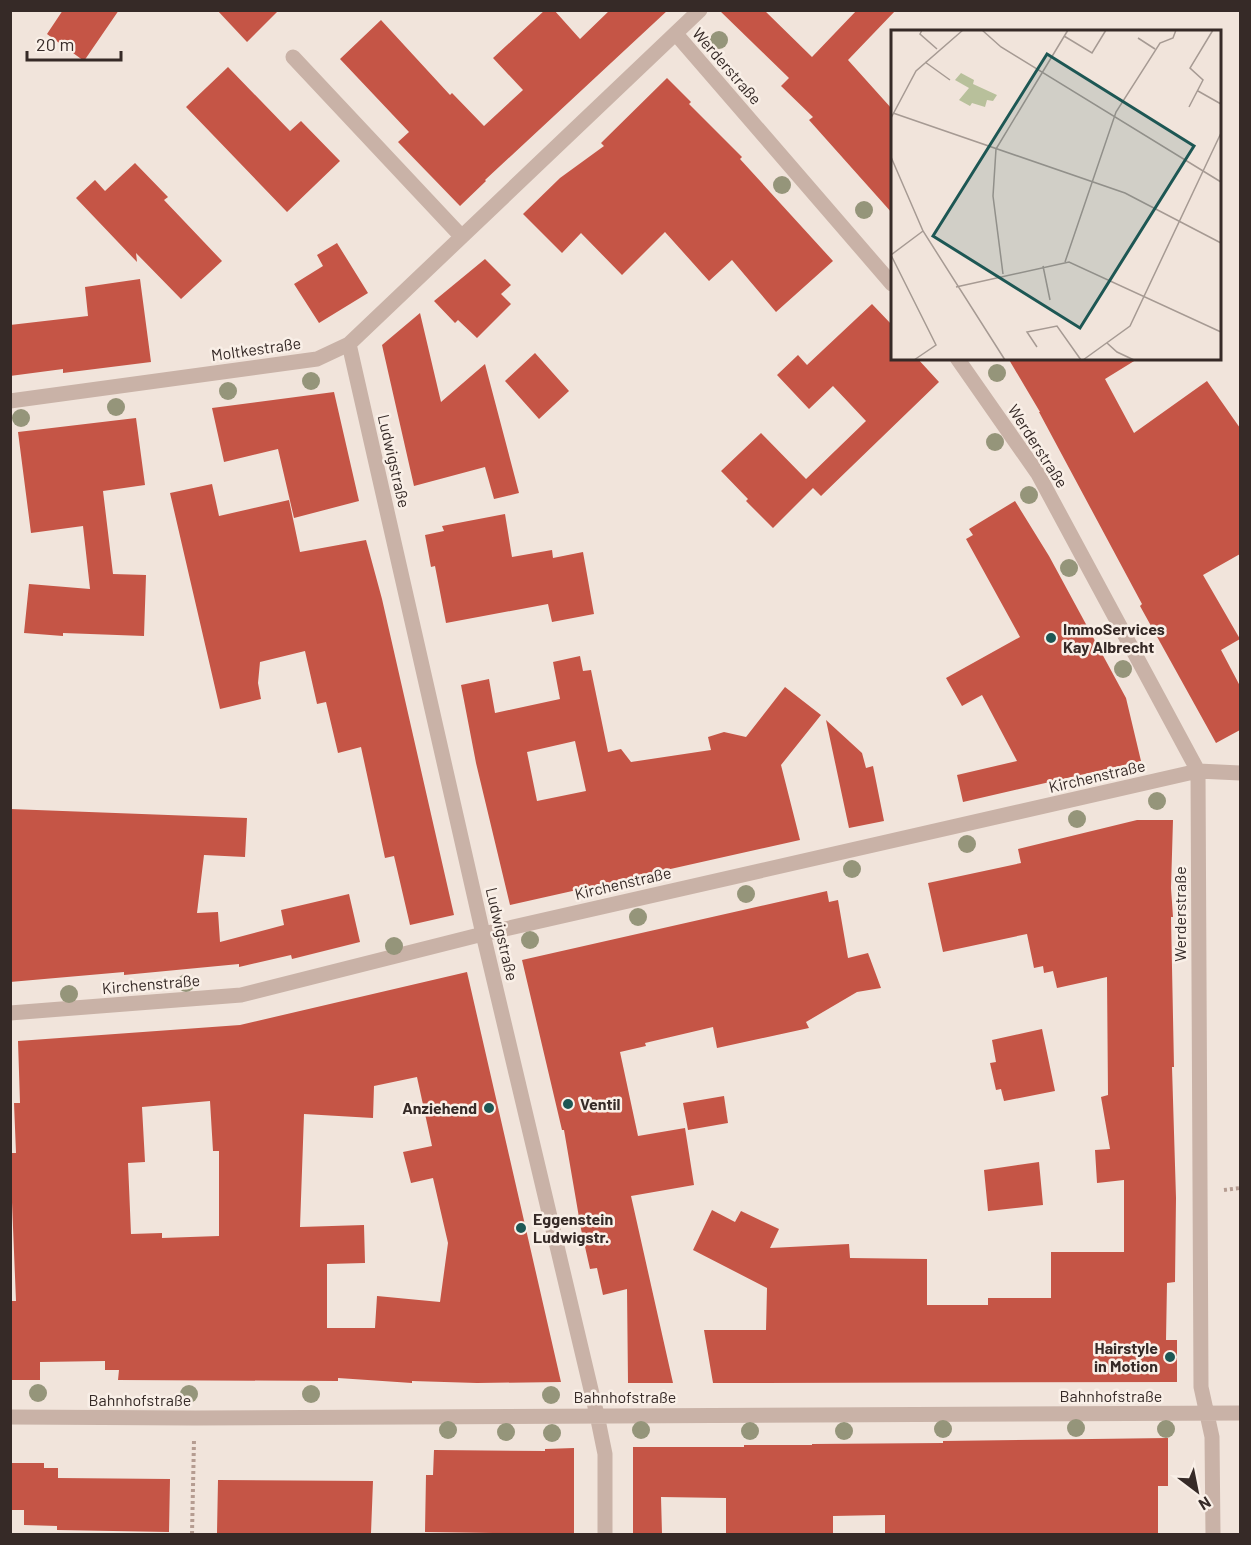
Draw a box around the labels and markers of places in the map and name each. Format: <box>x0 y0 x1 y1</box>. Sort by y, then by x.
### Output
place label: ImmoServices Kay Albrecht <box>1063 619 1165 656</box>
marker: ImmoServices Kay Albrecht <box>1044 631 1058 645</box>
place label: Ventil <box>580 1094 621 1113</box>
marker: Ventil <box>561 1097 575 1111</box>
place label: Anziehend <box>402 1098 477 1117</box>
marker: Anziehend <box>482 1101 496 1115</box>
place label: Eggenstein Ludwigstr. <box>533 1209 613 1246</box>
marker: Eggenstein Ludwigstr. <box>514 1221 528 1235</box>
place label: Hairstyle in Motion <box>1094 1338 1158 1375</box>
marker: Hairstyle in Motion <box>1163 1350 1177 1364</box>

